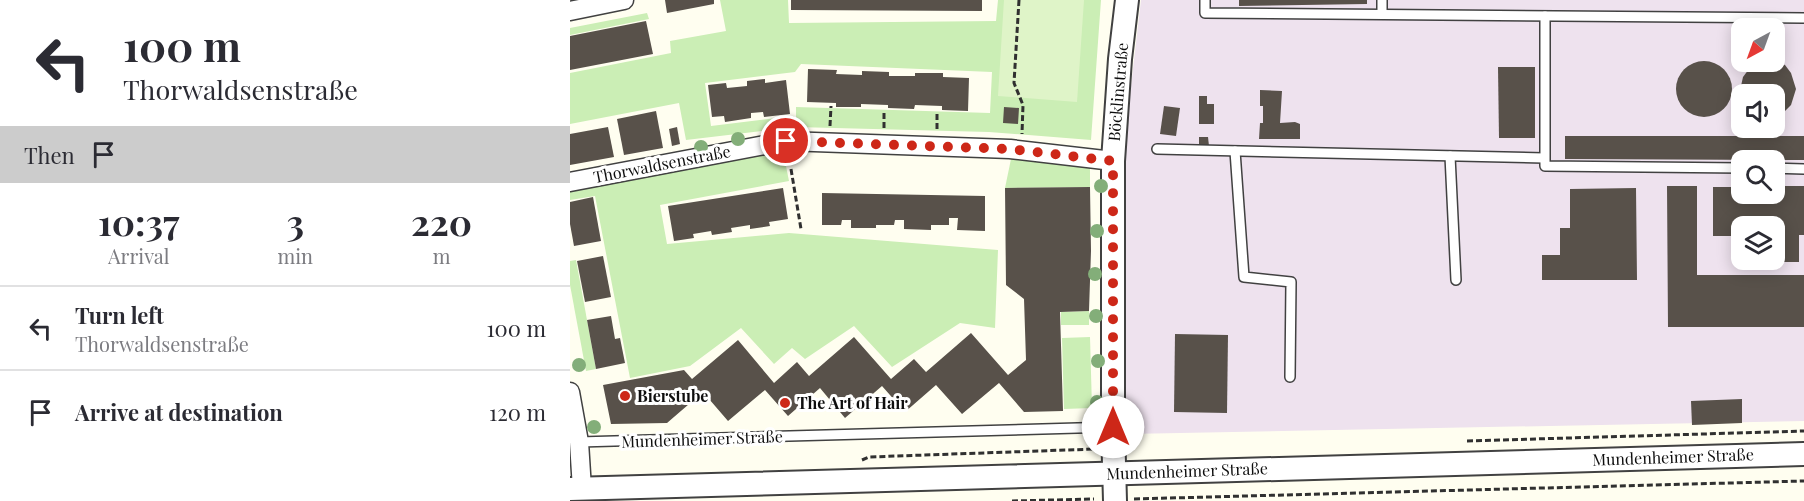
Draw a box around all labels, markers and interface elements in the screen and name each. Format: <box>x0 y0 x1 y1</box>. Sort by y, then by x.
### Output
text: 100 m <box>123 17 241 73</box>
north arrow <box>1731 18 1785 72</box>
map controls <box>1731 18 1785 270</box>
icon: left <box>24 24 102 102</box>
street label: Böcklinstraße <box>1103 42 1132 142</box>
text: Thorwaldsenstraße <box>123 71 358 107</box>
button: sound <box>1731 84 1785 138</box>
pin <box>760 115 811 166</box>
icon: arrive <box>769 124 802 157</box>
icon: arrive <box>87 138 120 171</box>
text: Then <box>24 140 75 170</box>
street label: Thorwaldsenstraße <box>592 140 732 187</box>
button: search <box>1731 150 1785 204</box>
text: 10:37 <box>98 197 179 245</box>
text: 3 <box>286 197 304 245</box>
text: 220 <box>411 197 472 245</box>
button: layers <box>1731 216 1785 270</box>
text: Arrival <box>108 242 170 269</box>
text: min <box>277 242 313 269</box>
text: m <box>433 242 450 269</box>
text: Turn left <box>75 300 164 330</box>
icon: left <box>24 312 57 345</box>
text: 100 m <box>486 313 546 343</box>
text: Thorwaldsenstraße <box>75 330 249 357</box>
place label: Bierstube <box>637 385 708 406</box>
marker: Bierstube <box>618 389 632 403</box>
place label: The Art of Hair <box>797 392 908 413</box>
position arrow <box>1081 395 1145 459</box>
icon: arrive <box>24 396 57 429</box>
marker: The Art of Hair <box>778 396 792 410</box>
text: Arrive at destination <box>75 397 283 427</box>
text: 120 m <box>489 397 546 427</box>
street label: Mundenheimer Straße <box>621 425 783 452</box>
street label: Mundenheimer Straße <box>1592 443 1754 470</box>
street label: Mundenheimer Straße <box>1106 457 1268 484</box>

